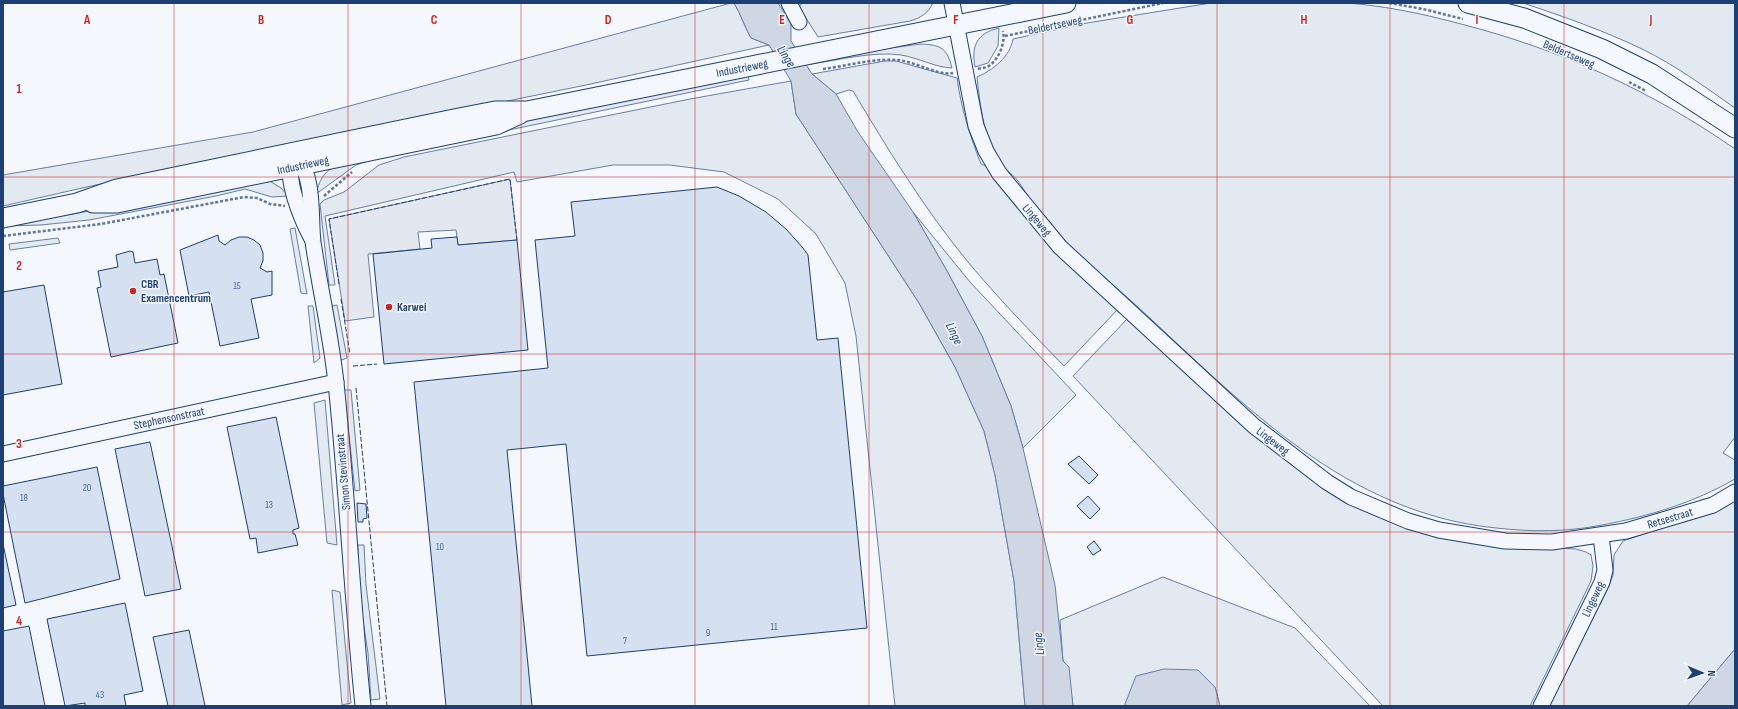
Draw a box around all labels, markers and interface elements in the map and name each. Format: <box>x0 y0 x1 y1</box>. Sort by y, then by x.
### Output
text: A <box>83 12 91 28</box>
text: B <box>258 12 264 28</box>
text: C <box>431 12 438 28</box>
text: D <box>605 12 612 28</box>
text: E <box>779 12 785 28</box>
text: F <box>953 12 959 28</box>
street label: Beldertseweg <box>1027 12 1084 39</box>
text: G <box>1127 12 1134 28</box>
text: H <box>1301 12 1308 28</box>
text: I <box>1476 12 1479 28</box>
text: J <box>1649 12 1653 28</box>
street label: Beldertseweg <box>1541 37 1597 72</box>
water label: Linge <box>773 43 799 70</box>
street label: Industrieweg <box>715 56 769 81</box>
text: 1 <box>16 81 22 97</box>
street label: Industrieweg <box>276 153 330 178</box>
street label: Lingeweg <box>1019 201 1055 240</box>
text: 2 <box>16 258 22 274</box>
place label: CBR Examencentrum <box>141 277 211 306</box>
house number: 15 <box>233 280 241 292</box>
marker: CBR Examencentrum <box>128 286 138 296</box>
place label: Karwei <box>397 300 426 315</box>
marker: Karwei <box>384 302 394 312</box>
water label: Linge <box>942 320 966 347</box>
street label: Stephensonstraat <box>132 404 206 433</box>
street label: Lingeweg <box>1253 424 1292 459</box>
street label: Simon Stevinstraat <box>333 433 354 511</box>
text: 3 <box>16 436 22 452</box>
house number: 20 <box>83 482 91 494</box>
house number: 18 <box>20 492 28 504</box>
house number: 13 <box>265 499 273 511</box>
street label: Retsestraat <box>1645 504 1695 533</box>
house number: 10 <box>436 541 444 553</box>
street label: Lingeweg <box>1579 579 1608 619</box>
text: 4 <box>16 613 22 629</box>
house number: 11 <box>771 621 778 633</box>
house number: 9 <box>706 627 710 639</box>
water label: Linge <box>1030 632 1048 656</box>
house number: 7 <box>623 635 627 647</box>
north arrow <box>1682 653 1722 693</box>
text: N <box>1705 670 1718 677</box>
house number: 43 <box>96 689 104 701</box>

